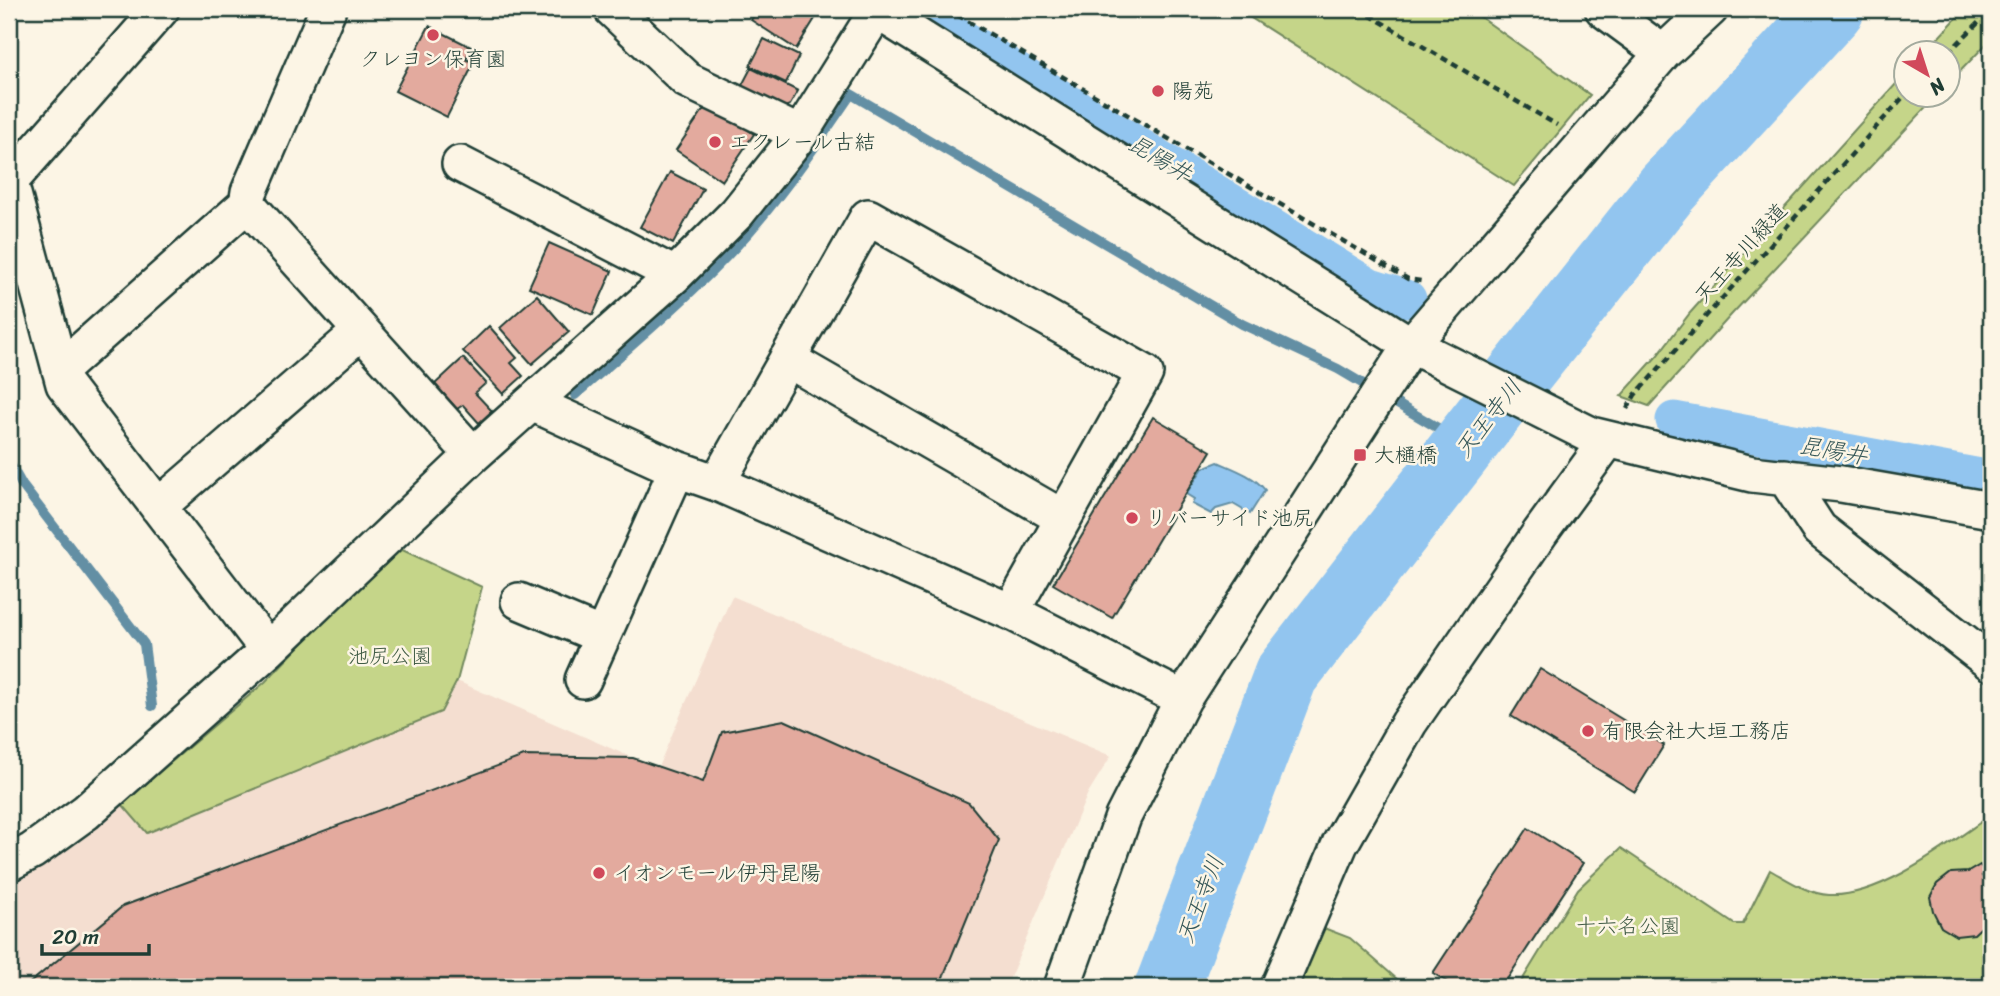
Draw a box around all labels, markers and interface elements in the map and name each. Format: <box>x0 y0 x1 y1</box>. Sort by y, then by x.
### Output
marker: クレヨン保育園 <box>425 27 441 43</box>
north arrow <box>1892 38 1962 108</box>
place label: クレヨン保育園 <box>360 40 507 78</box>
text: N <box>1921 69 1954 104</box>
place label: 陽苑 <box>1172 72 1214 110</box>
marker: 陽苑 <box>1150 83 1166 99</box>
place label: エクレール古結 <box>729 123 876 161</box>
water label: 昆陽井 <box>1120 123 1201 194</box>
marker: エクレール古結 <box>707 134 723 150</box>
street label: 天王寺川緑道 <box>1685 193 1797 313</box>
water label: 天王寺川 <box>1444 369 1533 467</box>
water label: 昆陽井 <box>1795 424 1871 477</box>
place label: 大樋橋 <box>1374 436 1437 474</box>
marker: 大樋橋 <box>1352 447 1368 463</box>
place label: リバーサイド池尻 <box>1146 499 1314 537</box>
marker: リバーサイド池尻 <box>1124 510 1140 526</box>
park label: 池尻公園 <box>348 637 432 675</box>
place label: 有限会社大垣工務店 <box>1602 712 1791 750</box>
marker: 有限会社大垣工務店 <box>1580 723 1596 739</box>
water label: 天王寺川 <box>1165 849 1236 949</box>
place label: イオンモール伊丹昆陽 <box>613 854 821 892</box>
marker: イオンモール伊丹昆陽 <box>591 865 607 881</box>
park label: 十六名公園 <box>1576 907 1681 945</box>
scale bar <box>42 912 149 956</box>
text: 20 m <box>52 918 99 956</box>

